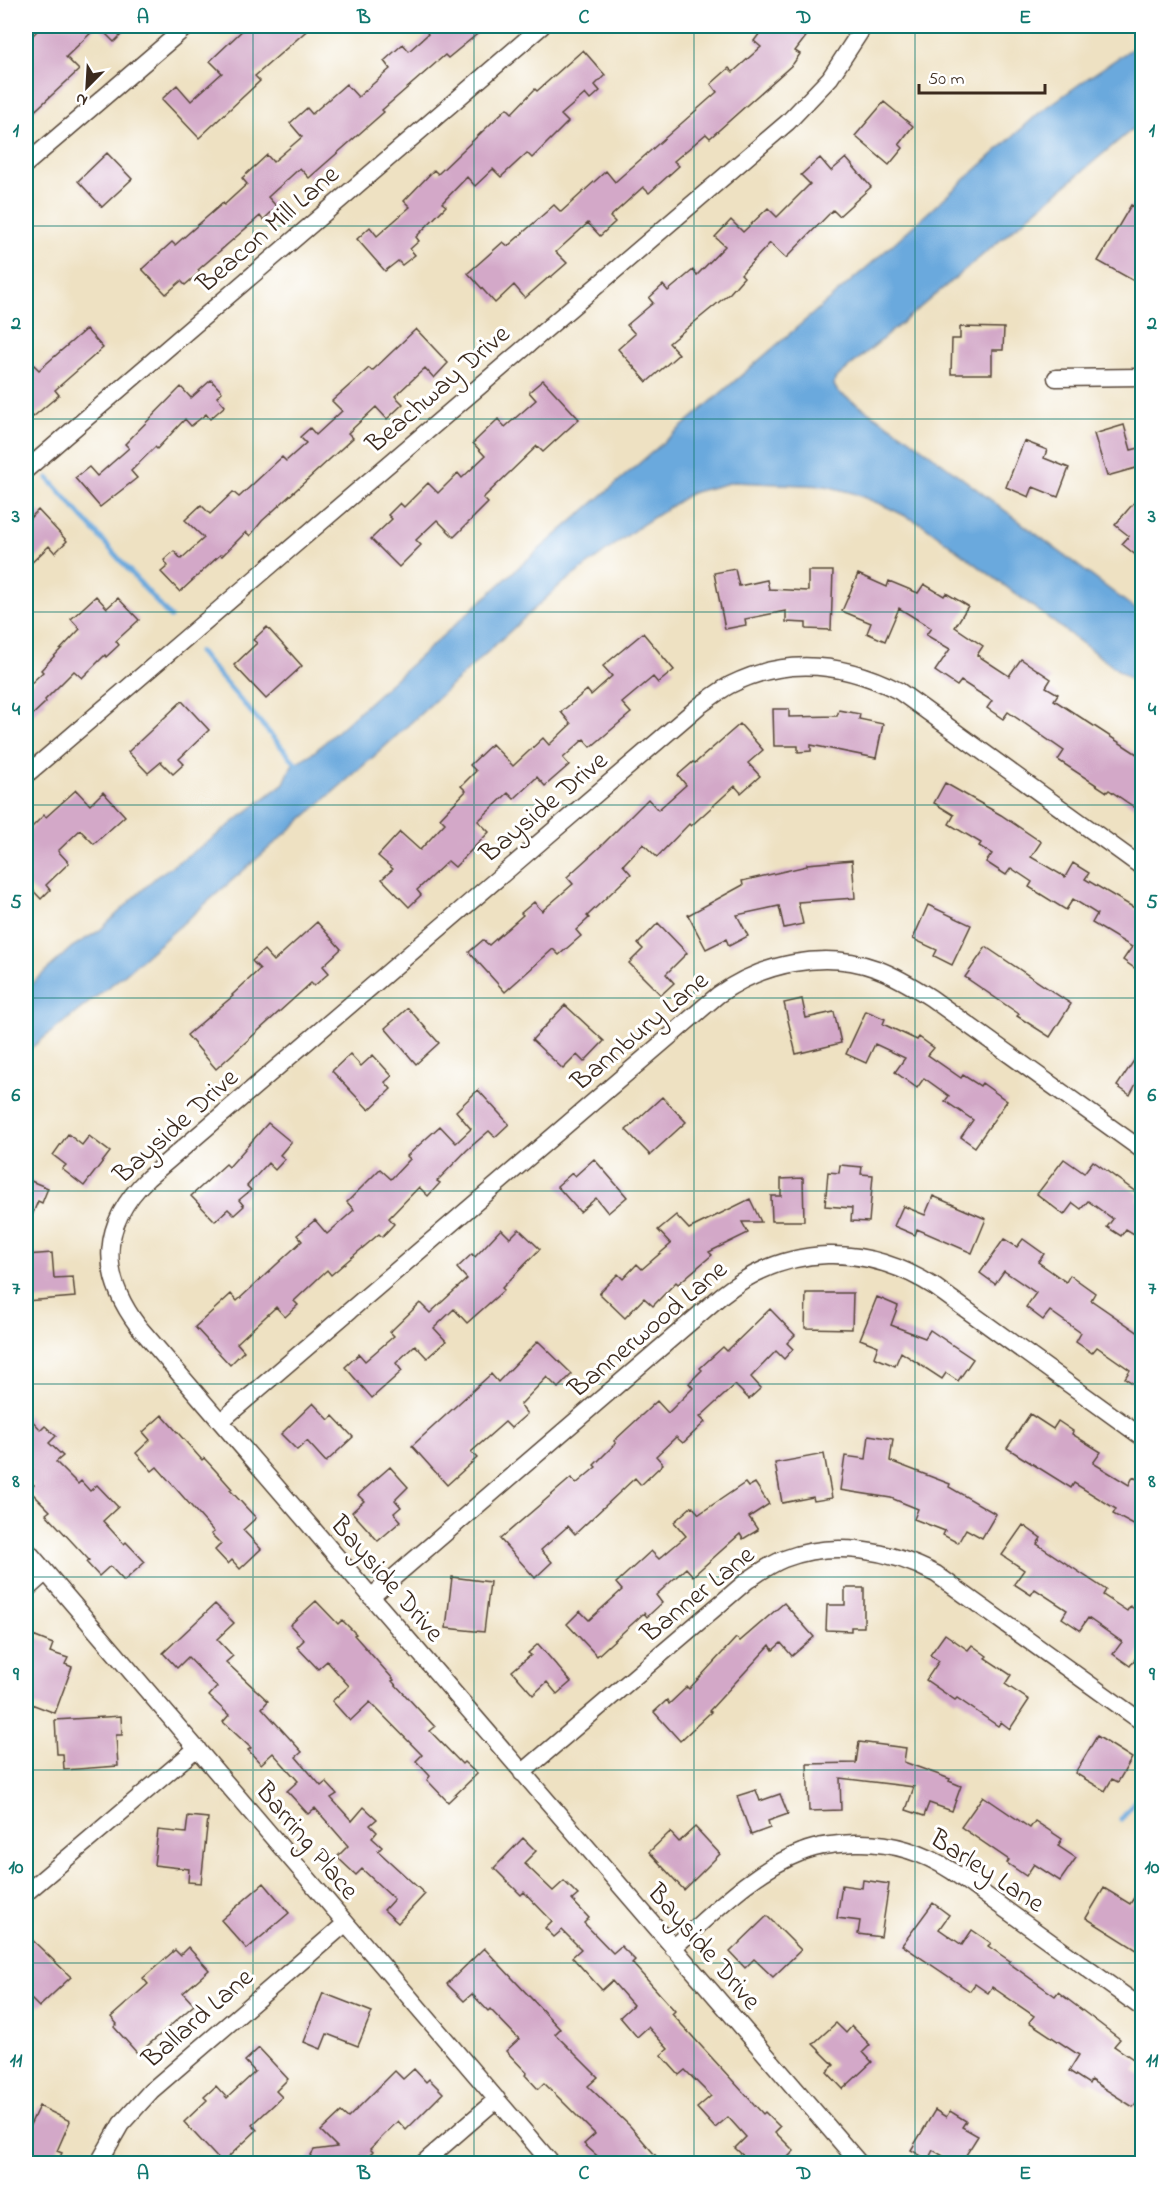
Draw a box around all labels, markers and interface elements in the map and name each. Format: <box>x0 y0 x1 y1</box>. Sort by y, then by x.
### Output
text: A <box>137 4 149 33</box>
text: B <box>356 4 371 33</box>
text: C <box>579 4 590 33</box>
text: D <box>796 4 811 33</box>
text: E <box>1019 4 1031 33</box>
north arrow <box>57 57 117 117</box>
scale bar <box>919 57 1045 95</box>
text: 50 m <box>928 67 965 93</box>
text: N <box>72 86 92 112</box>
text: 1 <box>13 117 20 146</box>
text: 1 <box>1149 117 1156 146</box>
street label: Beacon Mill Lane <box>188 156 349 304</box>
text: 2 <box>10 310 21 339</box>
text: 2 <box>1146 310 1157 339</box>
street label: Beachway Drive <box>357 316 520 464</box>
text: 3 <box>11 503 20 532</box>
text: 3 <box>1147 503 1156 532</box>
text: 4 <box>12 696 21 725</box>
text: 4 <box>1148 696 1157 725</box>
street label: Bayside Drive <box>471 742 618 874</box>
text: 5 <box>10 889 22 918</box>
text: 5 <box>1146 889 1158 918</box>
street label: Bannbury Lane <box>563 962 719 1102</box>
street label: Bayside Drive <box>105 1059 249 1194</box>
text: 6 <box>12 1082 21 1111</box>
text: 6 <box>1148 1082 1157 1111</box>
street label: Bannerwood Lane <box>560 1251 737 1409</box>
text: 7 <box>12 1275 21 1304</box>
text: 7 <box>1148 1275 1157 1304</box>
text: 8 <box>11 1468 20 1497</box>
text: 8 <box>1147 1468 1156 1497</box>
street label: Bayside Drive <box>319 1507 453 1652</box>
street label: Banner Lane <box>632 1536 765 1654</box>
text: 9 <box>12 1661 20 1690</box>
text: 9 <box>1148 1661 1156 1690</box>
street label: Barring Place <box>244 1773 368 1910</box>
street label: Barley Lane <box>921 1820 1052 1924</box>
text: 10 <box>9 1854 24 1883</box>
text: 10 <box>1145 1854 1160 1883</box>
street label: Bayside Drive <box>636 1875 770 2020</box>
street label: Ballard Lane <box>134 1959 264 2079</box>
text: 11 <box>10 2047 23 2076</box>
text: 11 <box>1146 2047 1159 2076</box>
text: A <box>137 2160 149 2189</box>
text: B <box>356 2160 371 2189</box>
text: C <box>579 2160 590 2189</box>
text: D <box>796 2160 811 2189</box>
text: E <box>1019 2160 1031 2189</box>

